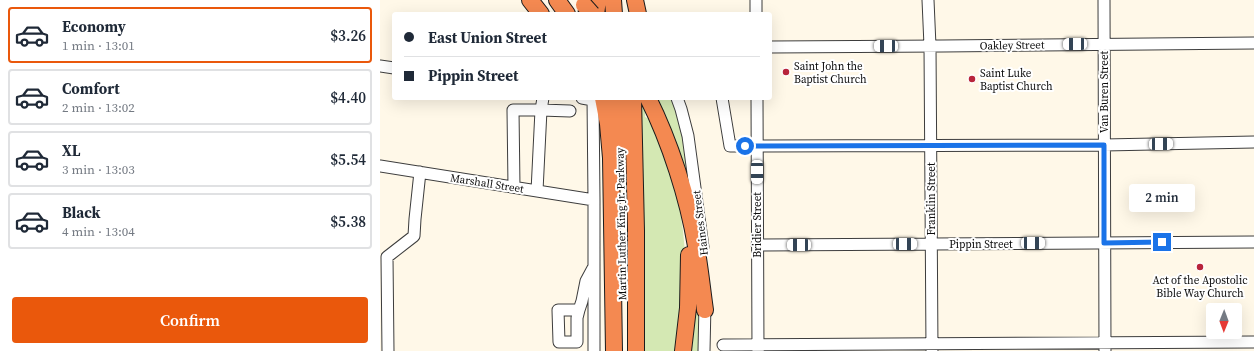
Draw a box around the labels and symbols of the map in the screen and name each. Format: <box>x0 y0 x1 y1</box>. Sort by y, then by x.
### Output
street label: Oakley Street <box>979 37 1045 54</box>
car <box>1063 38 1087 50</box>
car <box>874 40 898 52</box>
street label: Van Buren Street <box>1097 50 1112 133</box>
place label: Saint John the Baptist Church <box>794 59 867 87</box>
place label: Saint Luke Baptist Church <box>980 66 1053 94</box>
marker: Saint John the Baptist Church <box>781 67 791 77</box>
marker: Saint Luke Baptist Church <box>967 74 977 84</box>
route start <box>736 137 754 155</box>
car <box>1149 138 1173 150</box>
street label: Martin Luther King Jr. Parkway <box>613 147 630 300</box>
car <box>751 160 763 184</box>
street label: Franklin Street <box>924 162 939 236</box>
street label: Marshall Street <box>449 170 525 197</box>
callout: 2 min <box>1129 184 1195 212</box>
street label: Haines Street <box>689 189 712 256</box>
street label: Bridier Street <box>750 192 765 258</box>
route end <box>1153 233 1171 251</box>
street label: Pippin Street <box>949 237 1013 252</box>
car <box>1021 237 1045 249</box>
car <box>893 238 917 250</box>
car <box>787 239 811 251</box>
marker: Act of the Apostolic Bible Way Church <box>1195 262 1205 272</box>
place label: Act of the Apostolic Bible Way Church <box>1152 273 1248 301</box>
north arrow <box>1206 303 1242 339</box>

